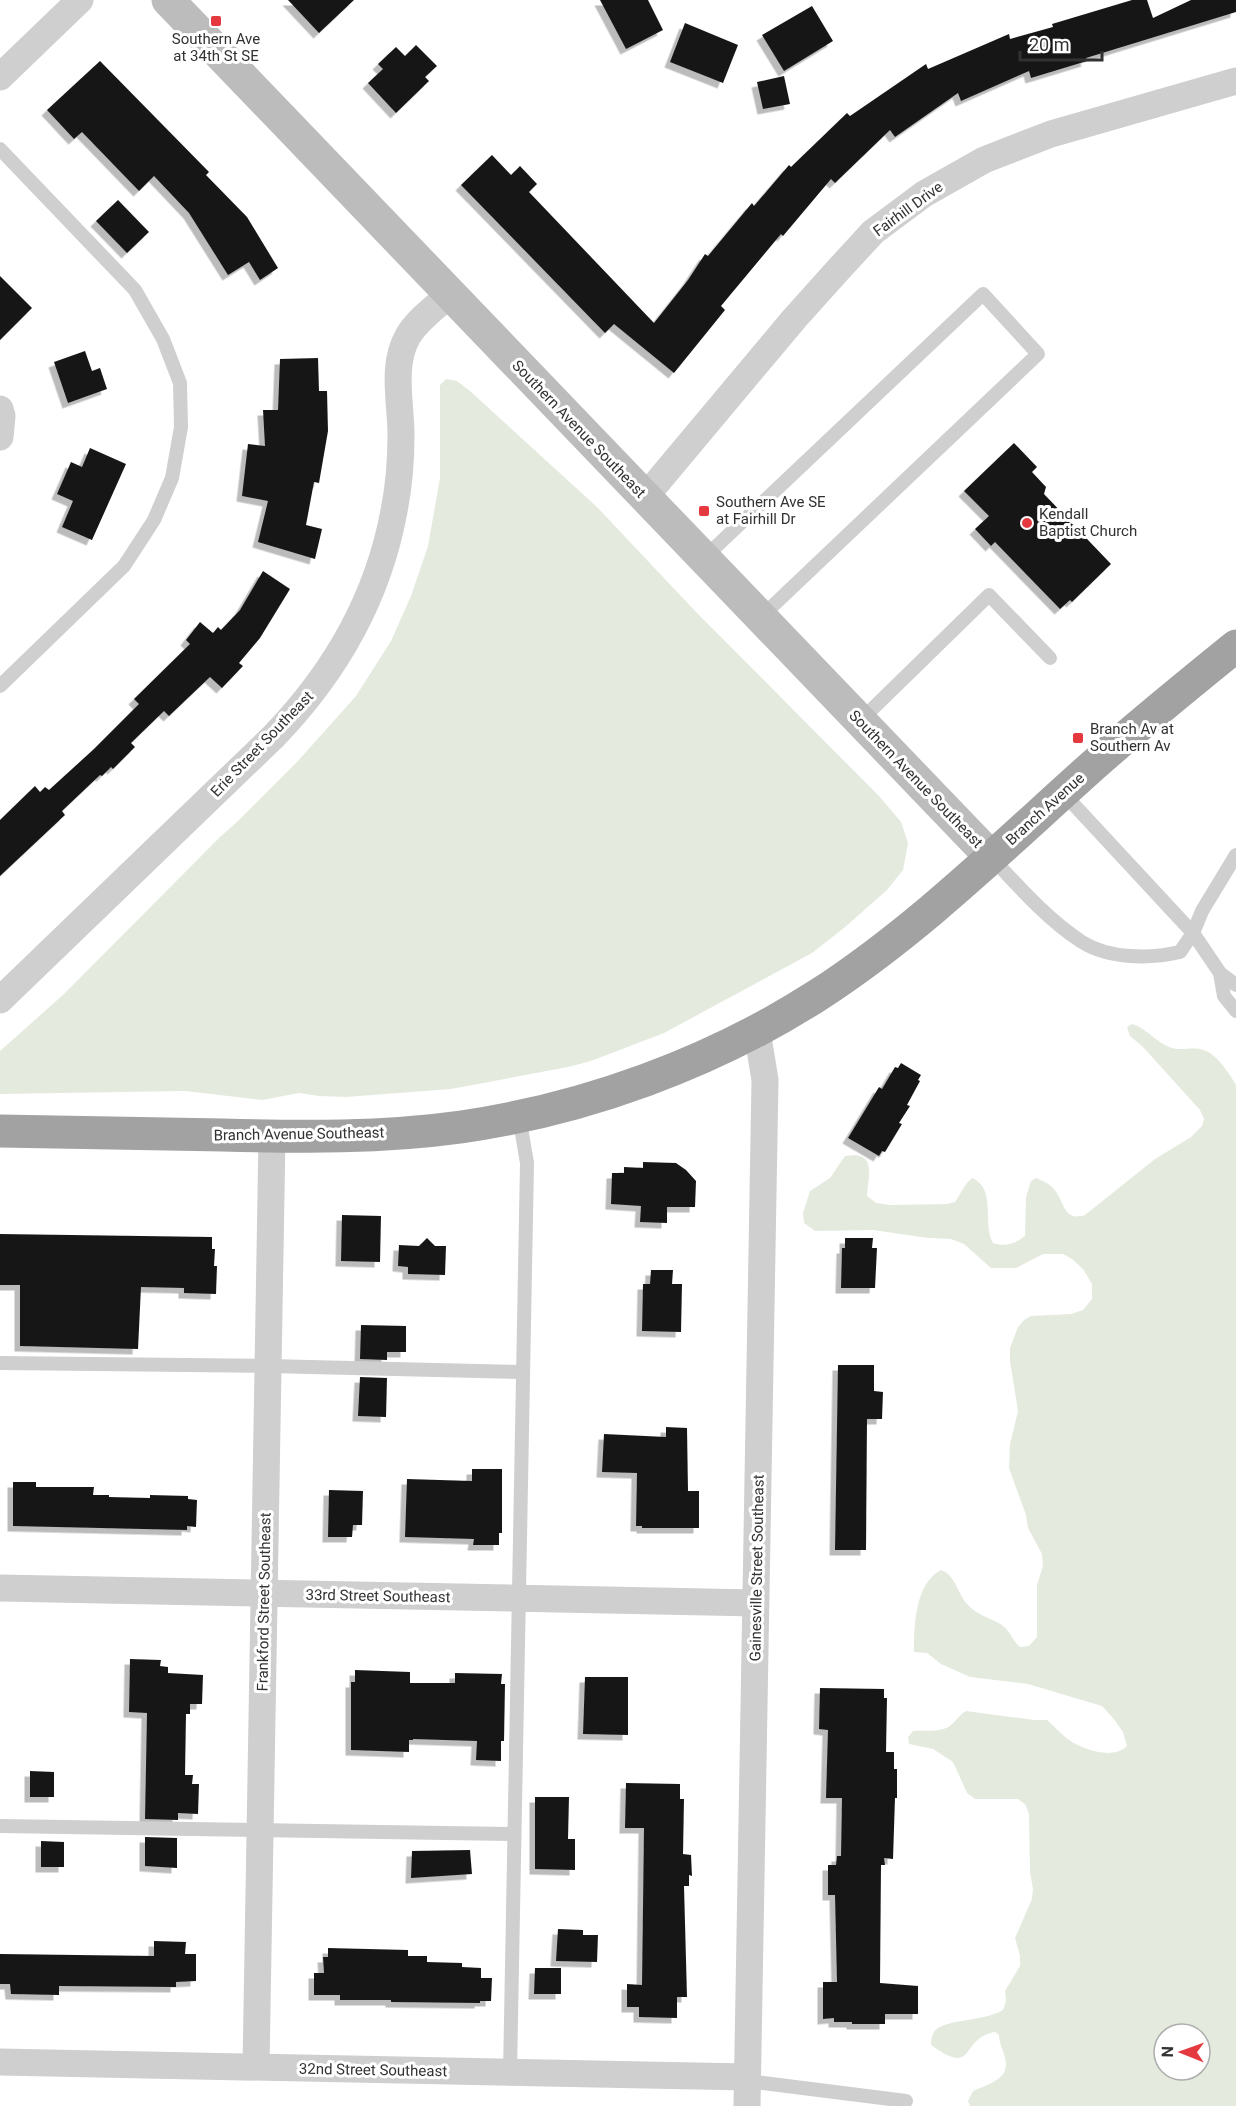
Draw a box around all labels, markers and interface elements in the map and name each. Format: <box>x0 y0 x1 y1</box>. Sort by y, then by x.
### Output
marker: Southern Ave at 34th St SE <box>209 14 223 28</box>
scale bar <box>1020 24 1102 62</box>
place label: Southern Ave at 34th St SE <box>172 30 260 65</box>
text: 20 m <box>1029 34 1069 55</box>
street label: Fairhill Drive <box>870 178 946 240</box>
street label: Southern Avenue Southeast <box>508 356 650 502</box>
place label: Southern Ave SE at Fairhill Dr <box>716 493 826 528</box>
marker: Southern Ave SE at Fairhill Dr <box>697 504 711 518</box>
place label: Kendall Baptist Church <box>1039 505 1137 540</box>
marker: Kendall Baptist Church <box>1020 516 1034 530</box>
street label: Erie Street Southeast <box>207 687 317 801</box>
street label: Southern Avenue Southeast <box>845 706 987 852</box>
place label: Branch Av at Southern Av <box>1090 720 1174 755</box>
marker: Branch Av at Southern Av <box>1071 731 1085 745</box>
street label: Branch Avenue <box>1002 769 1088 849</box>
street label: Branch Avenue Southeast <box>213 1124 385 1144</box>
street label: Gainesville Street Southeast <box>746 1474 768 1662</box>
street label: Frankford Street Southeast <box>253 1512 275 1692</box>
street label: 33rd Street Southeast <box>305 1586 451 1606</box>
north arrow <box>1152 2022 1212 2082</box>
text: N <box>1158 2046 1177 2058</box>
street label: 32nd Street Southeast <box>299 2060 447 2080</box>

